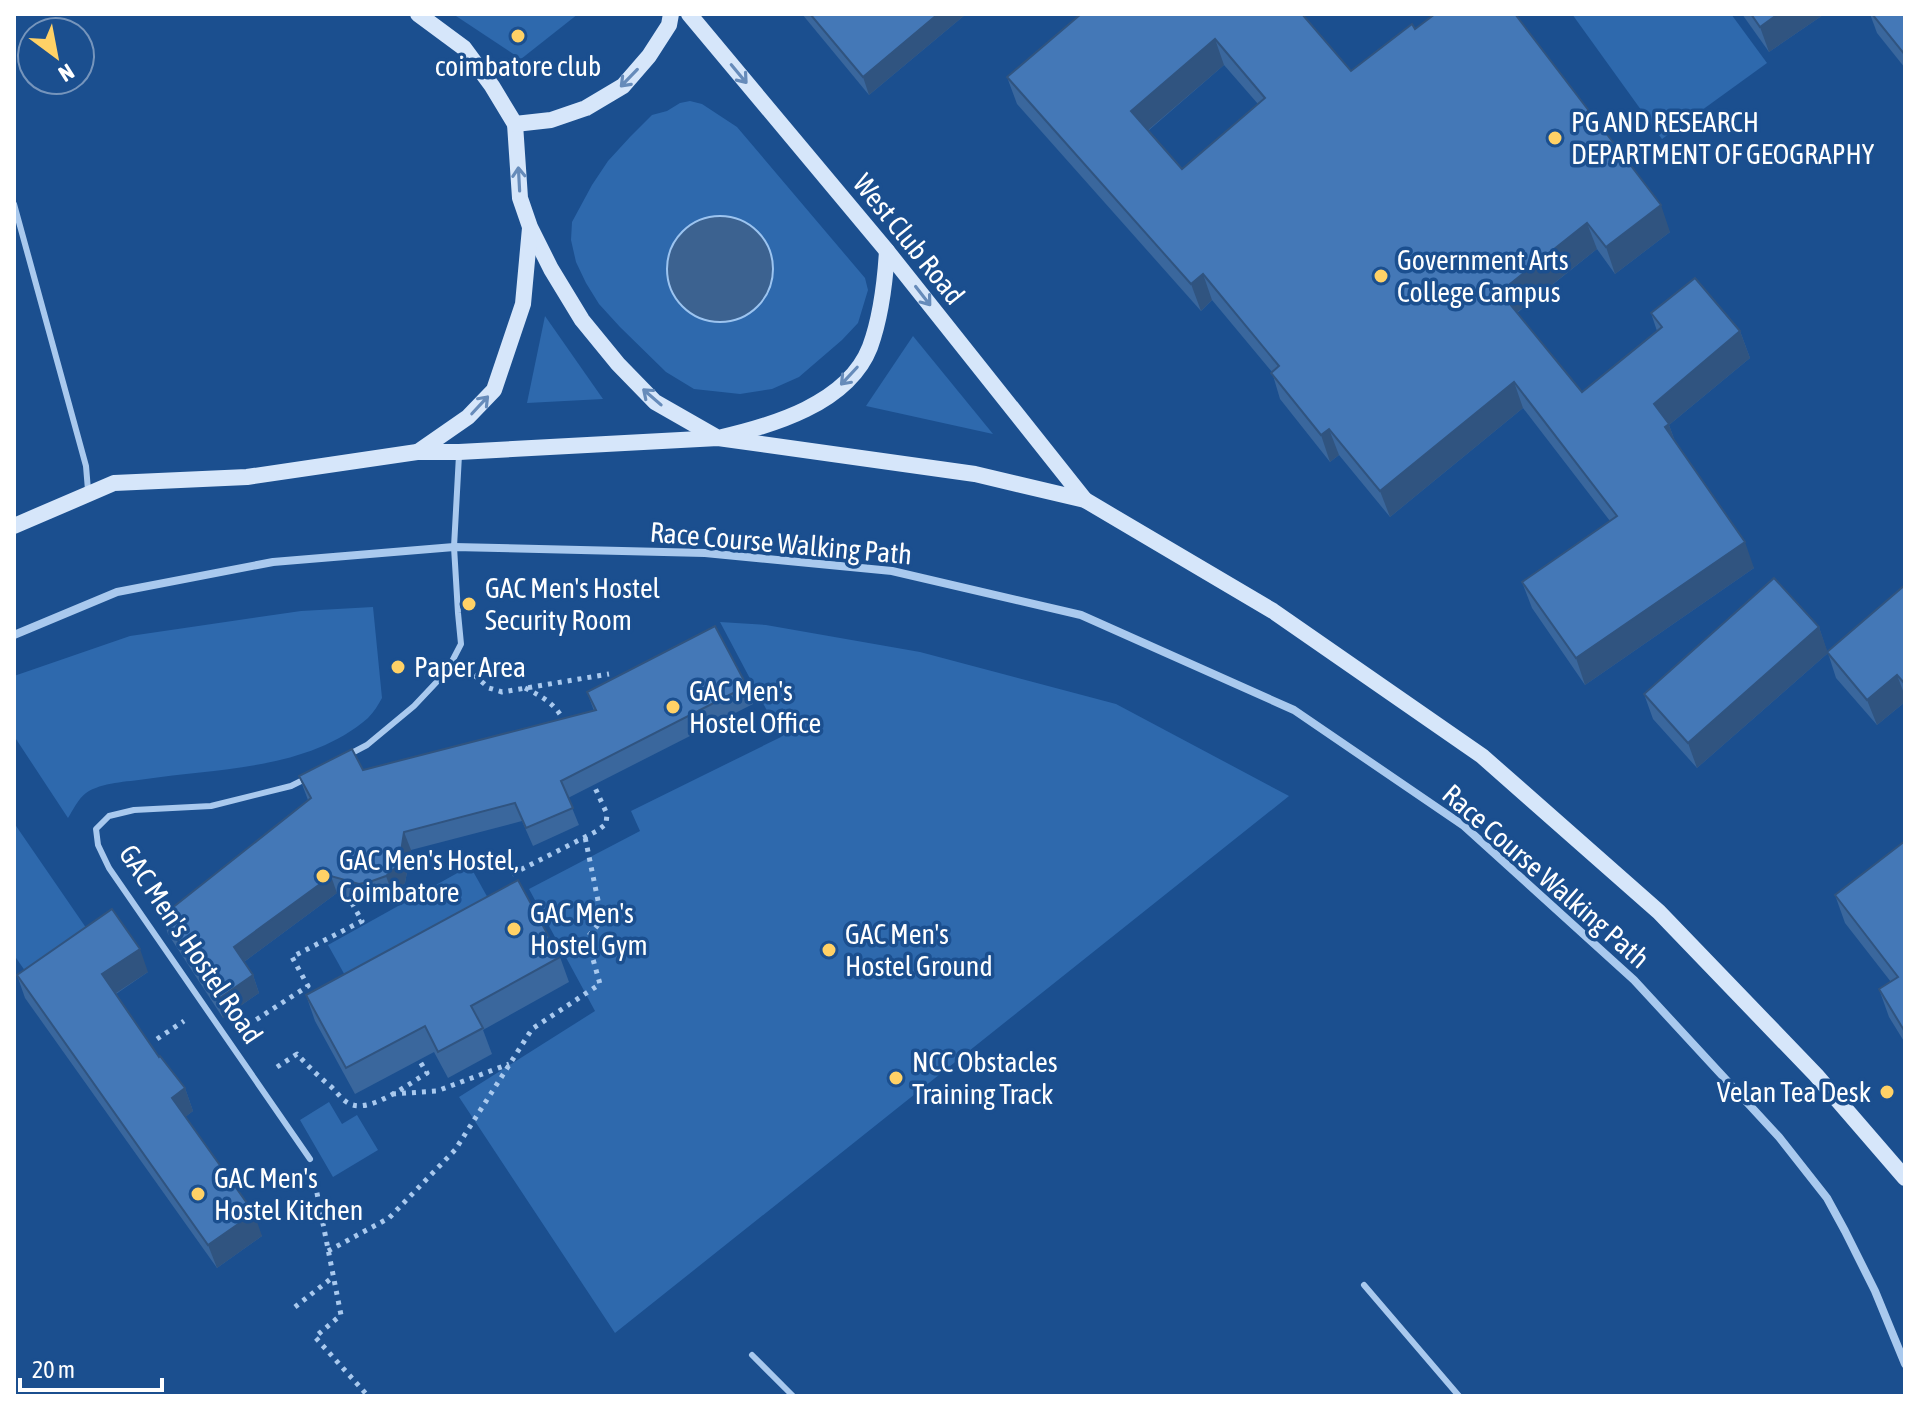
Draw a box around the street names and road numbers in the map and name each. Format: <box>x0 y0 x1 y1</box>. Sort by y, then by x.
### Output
street label: West Club Road <box>847 168 971 310</box>
street label: Race Course Walking Path <box>649 516 913 570</box>
street label: Race Course Walking Path <box>1436 778 1656 974</box>
street label: GAC Men's Hostel Road <box>113 839 269 1049</box>

